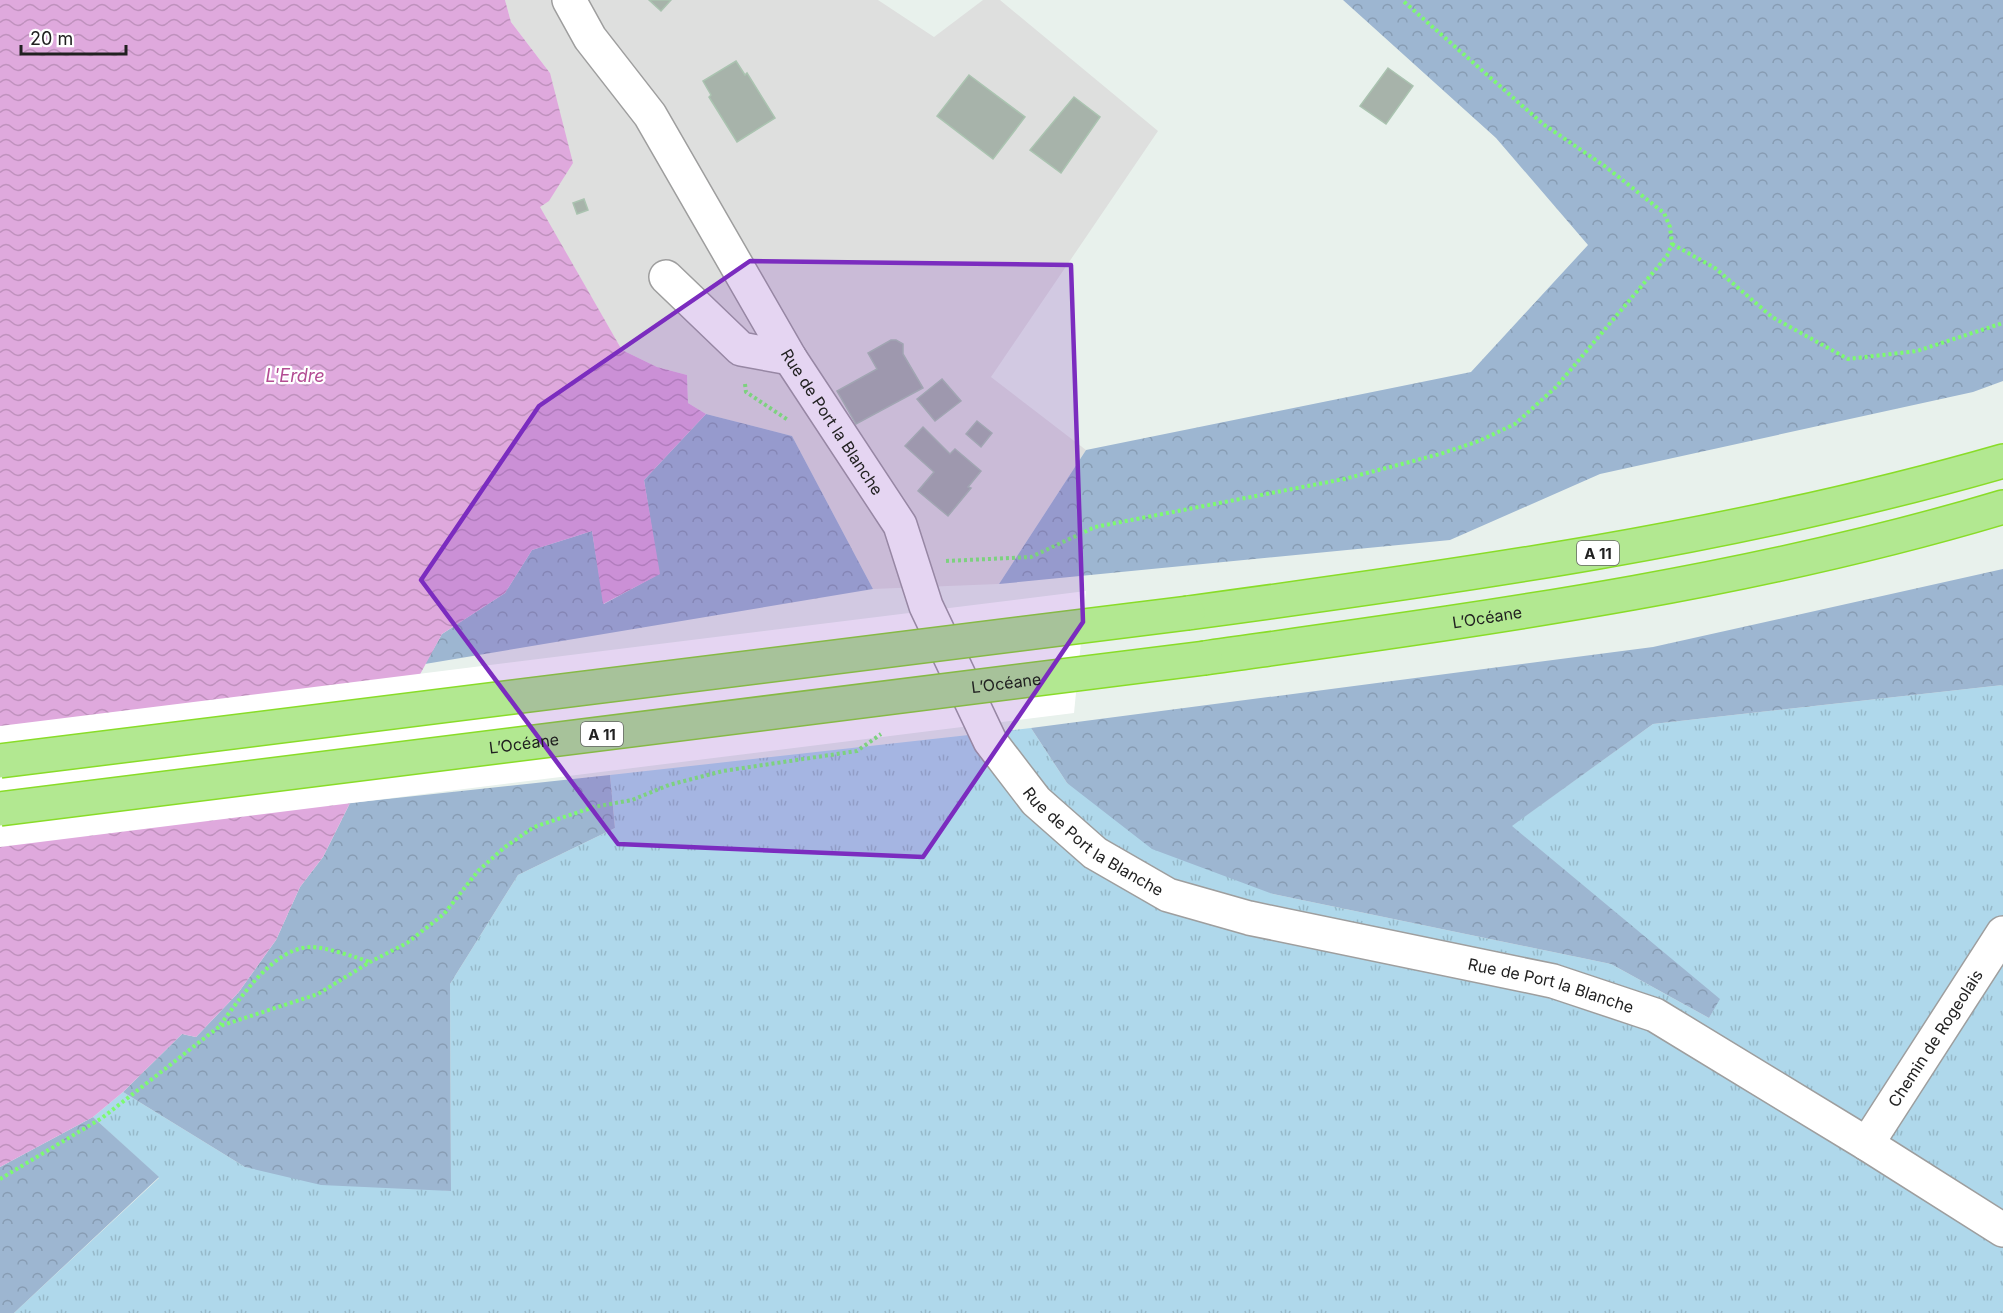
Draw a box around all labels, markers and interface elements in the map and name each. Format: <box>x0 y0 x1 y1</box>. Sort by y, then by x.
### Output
scale bar <box>21 18 126 56</box>
text: 20 m <box>30 28 73 49</box>
street label: Rue de Port la Blanche <box>777 345 887 499</box>
water label: L'Erdre <box>265 365 325 386</box>
road number: A 11 <box>1577 541 1619 565</box>
street label: L’Océane <box>1451 602 1523 632</box>
street label: L’Océane <box>970 669 1042 697</box>
road number: A 11 <box>581 722 623 746</box>
street label: L’Océane <box>488 729 560 758</box>
street label: Rue de Port la Blanche <box>1019 783 1167 900</box>
street label: Rue de Port la Blanche <box>1466 954 1636 1017</box>
street label: Chemin de Rogeolais <box>1884 966 1987 1111</box>

